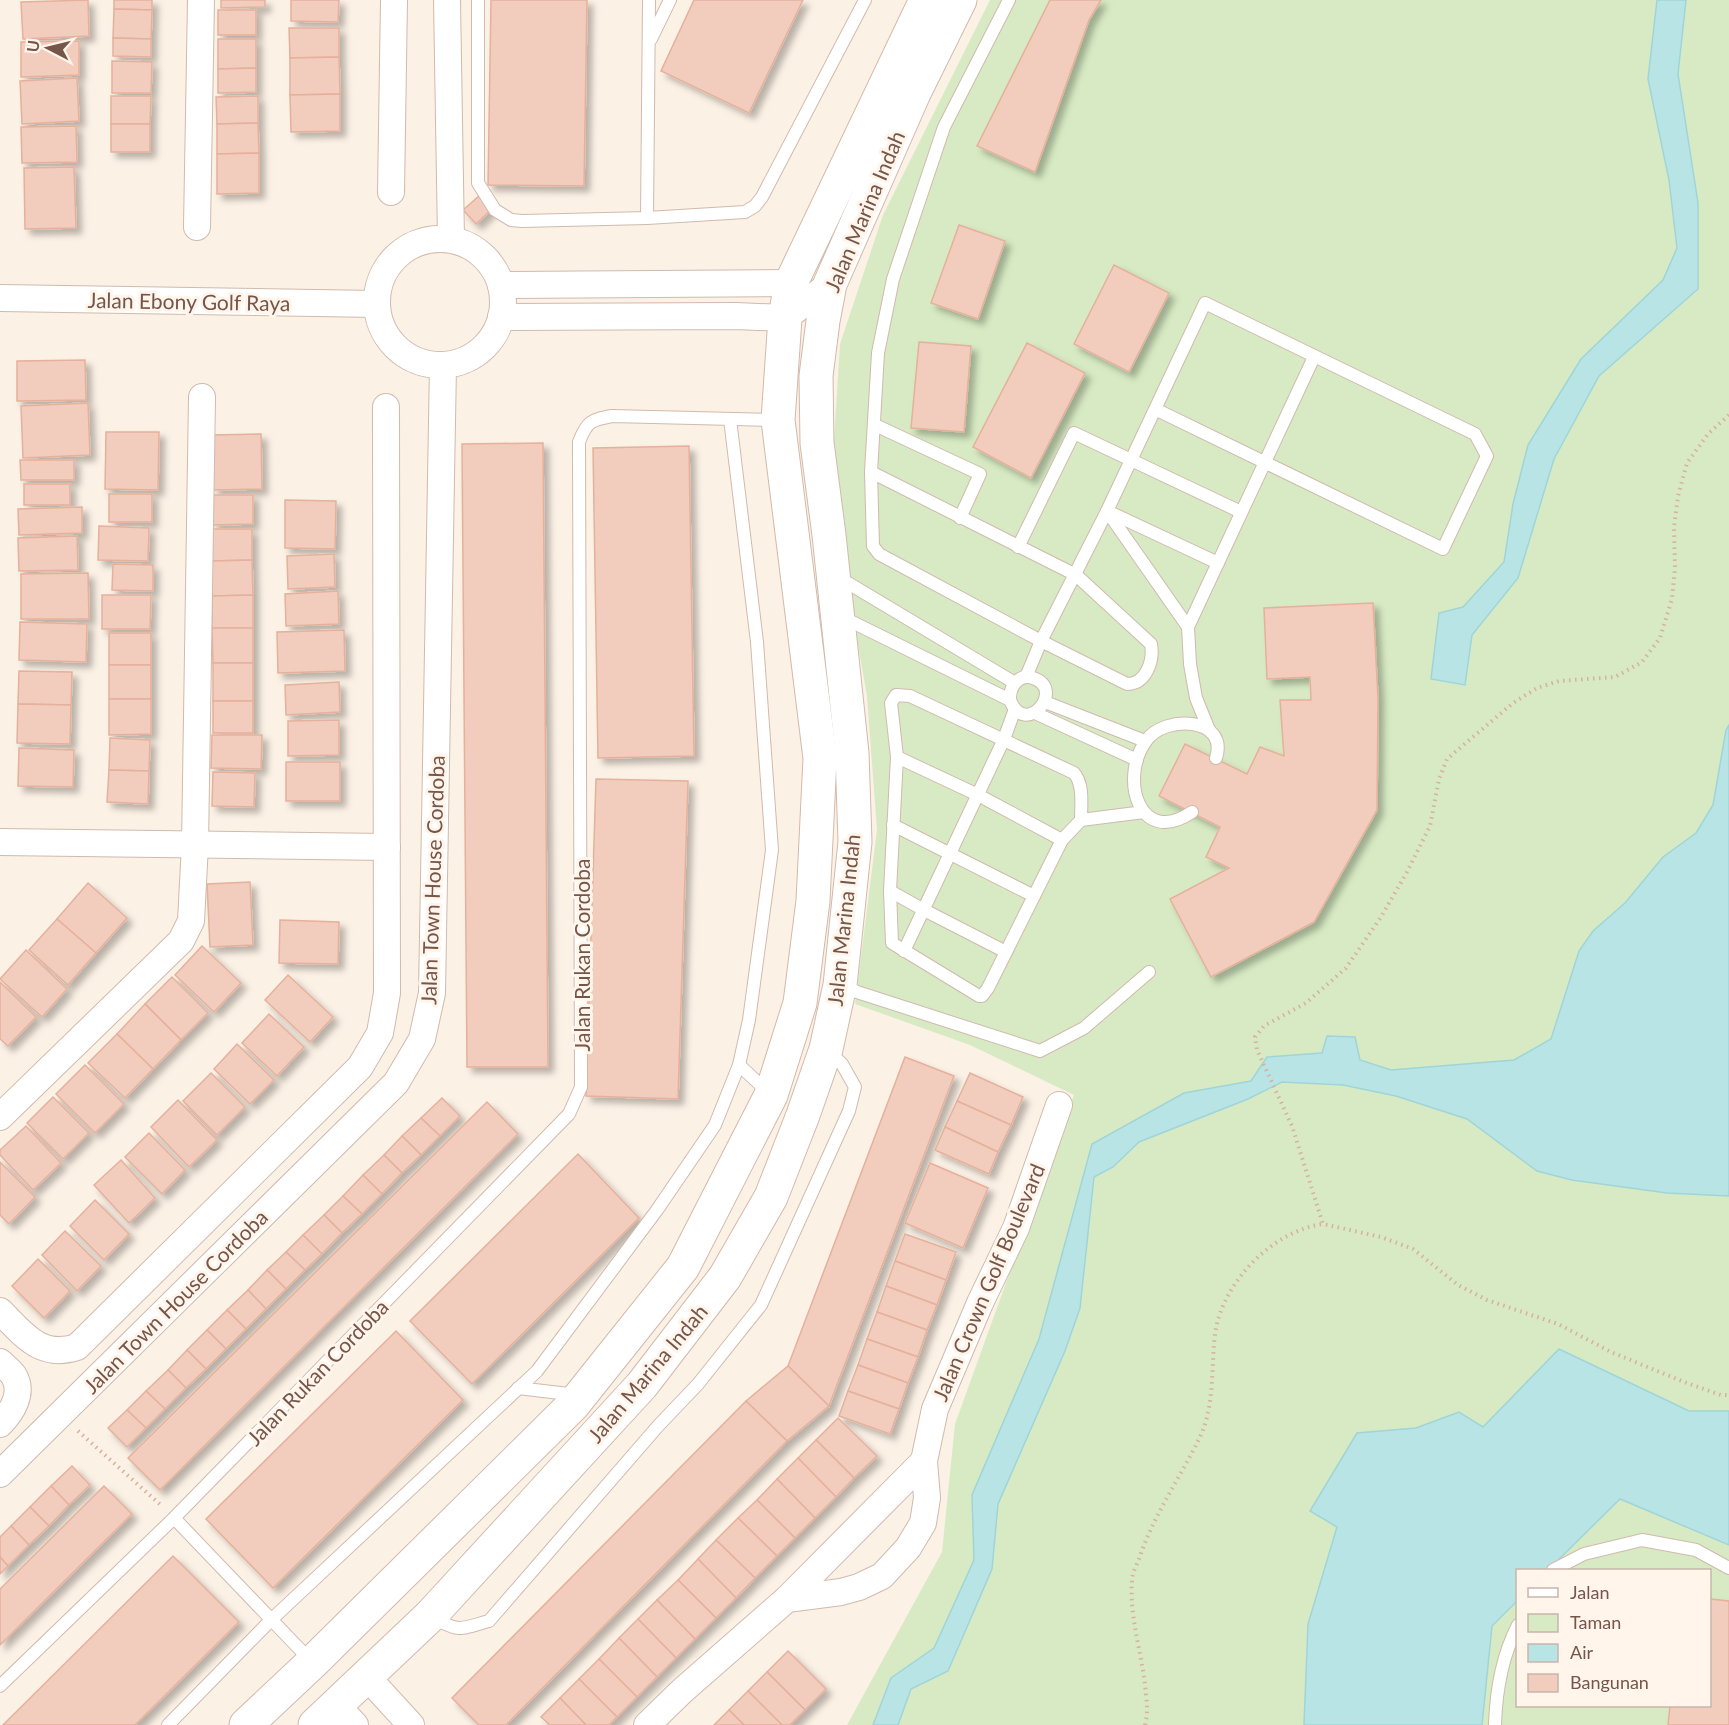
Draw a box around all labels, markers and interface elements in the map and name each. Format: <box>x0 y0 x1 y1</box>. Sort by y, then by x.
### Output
north arrow <box>18 18 78 78</box>
text: U <box>22 39 43 53</box>
street label: Jalan Marina Indah <box>819 127 909 295</box>
street label: Jalan Ebony Golf Raya <box>87 287 291 315</box>
street label: Jalan Town House Cordoba <box>415 755 449 1005</box>
street label: Jalan Marina Indah <box>822 833 864 1007</box>
street label: Jalan Rukan Cordoba <box>569 859 594 1051</box>
street label: Jalan Crown Golf Boulevard <box>927 1160 1049 1404</box>
street label: Jalan Town House Cordoba <box>78 1204 272 1398</box>
street label: Jalan Rukan Cordoba <box>241 1294 393 1450</box>
street label: Jalan Marina Indah <box>582 1299 712 1447</box>
legend <box>1516 1569 1711 1707</box>
text: Jalan <box>1570 1581 1609 1603</box>
text: Taman <box>1570 1611 1621 1633</box>
text: Air <box>1570 1641 1593 1663</box>
text: Bangunan <box>1570 1671 1649 1693</box>

